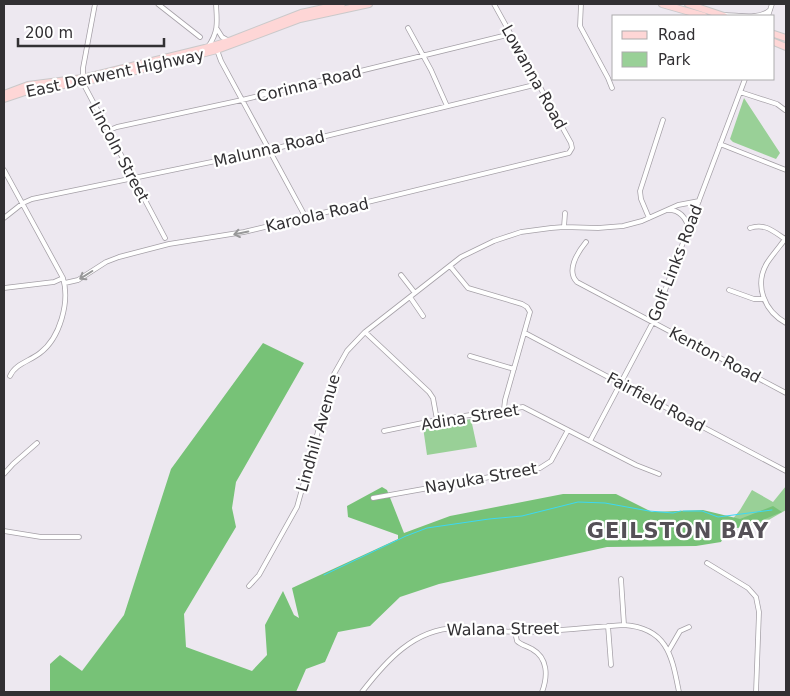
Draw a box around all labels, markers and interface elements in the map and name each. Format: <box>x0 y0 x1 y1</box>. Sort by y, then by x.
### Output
scale bar <box>18 15 164 47</box>
legend <box>612 15 775 80</box>
street label: Lowanna Road <box>497 21 571 133</box>
text: 200 m <box>25 24 73 42</box>
text: Road <box>658 26 696 44</box>
street label: East Derwent Highway <box>24 45 206 101</box>
text: Park <box>658 51 691 69</box>
street label: Corinna Road <box>255 62 363 106</box>
street label: Lincoln Street <box>85 99 153 205</box>
street label: Malunna Road <box>212 127 326 171</box>
street label: Karoola Road <box>264 194 370 236</box>
street label: Golf Links Road <box>644 202 706 324</box>
one-way arrow <box>234 228 250 238</box>
one-way arrow <box>79 270 93 280</box>
street label: Kenton Road <box>666 323 764 387</box>
street label: Fairfield Road <box>604 368 708 436</box>
street label: Lindhill Avenue <box>292 372 344 494</box>
street label: Adina Street <box>420 400 520 434</box>
street label: Nayuka Street <box>423 459 539 497</box>
district label: GEILSTON BAY <box>587 519 769 543</box>
street label: Walana Street <box>447 619 559 639</box>

